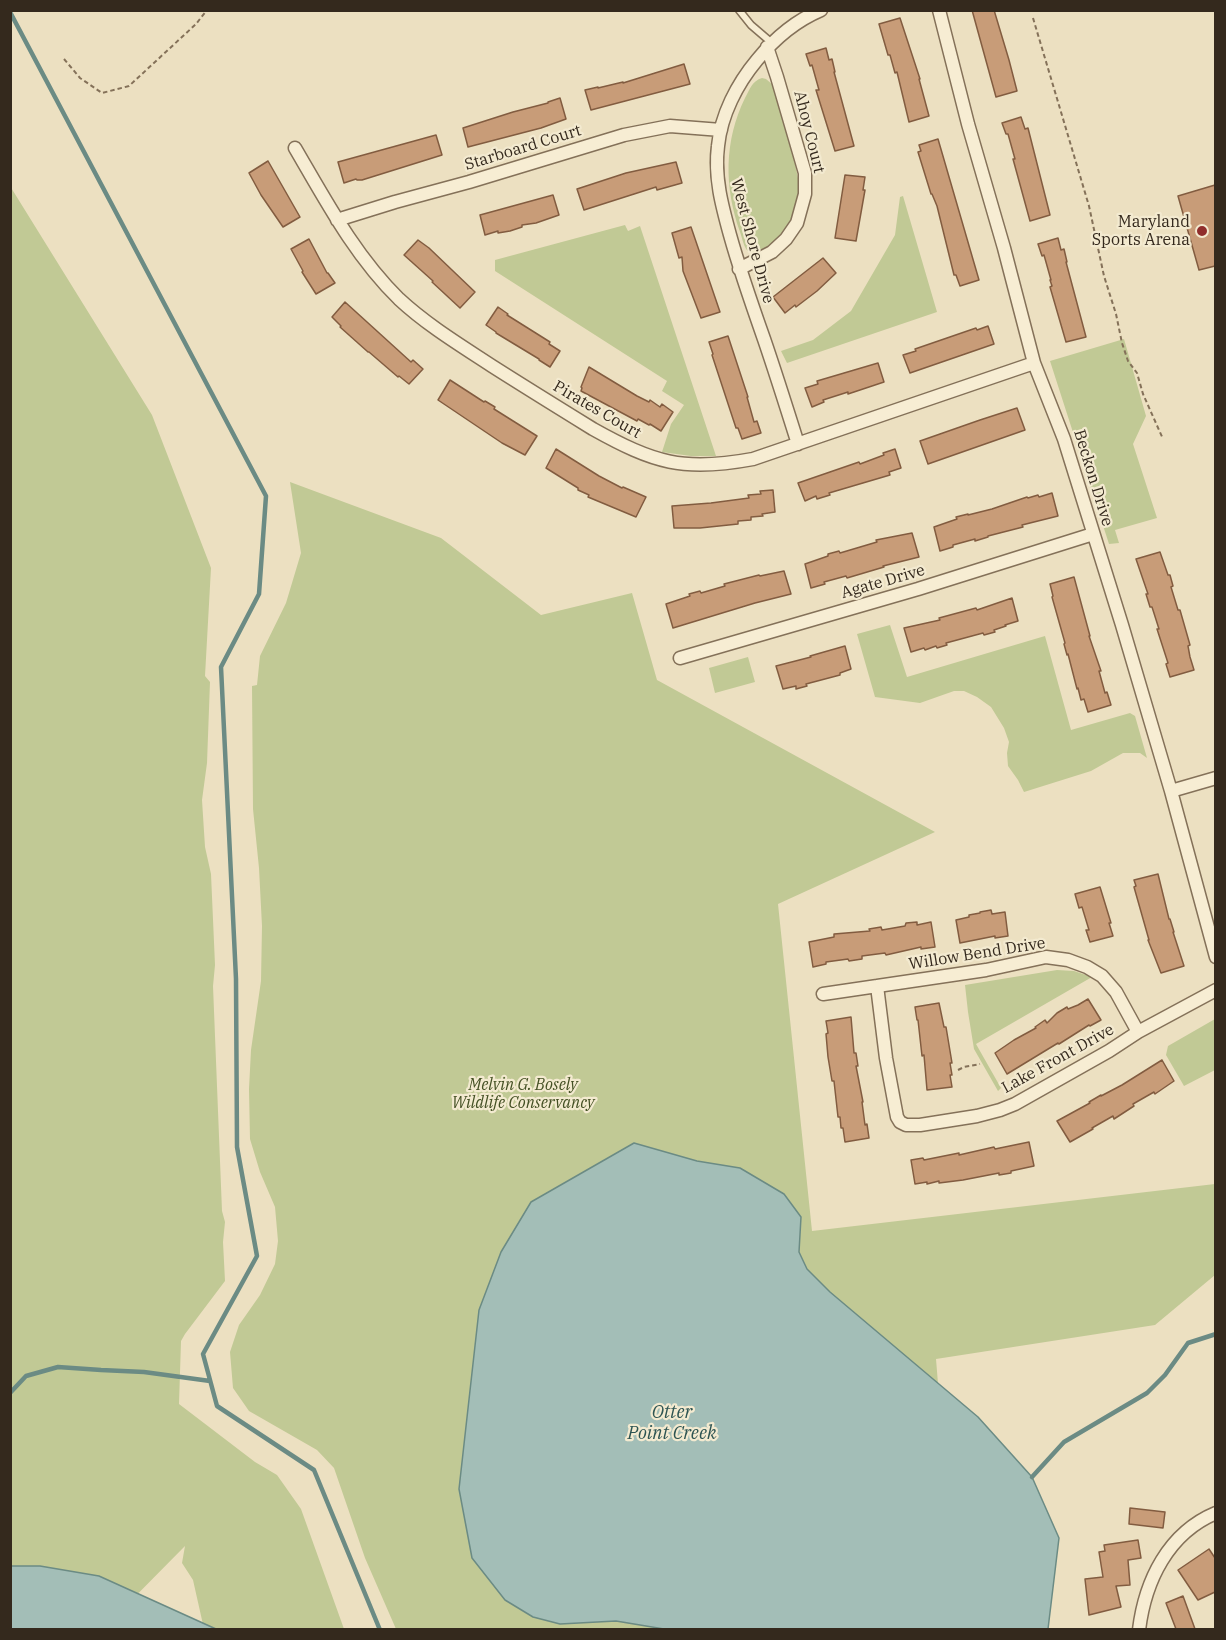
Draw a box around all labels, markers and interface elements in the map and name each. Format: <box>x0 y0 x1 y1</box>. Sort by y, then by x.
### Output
street label: Ahoy Court <box>790 89 828 175</box>
street label: Starboard Court <box>462 121 584 175</box>
street label: West Shore Drive <box>726 176 778 306</box>
place label: Maryland Sports Arena <box>1092 212 1190 250</box>
marker: Maryland Sports Arena <box>1195 224 1209 238</box>
street label: Pirates Court <box>550 377 644 443</box>
street label: Beckon Drive <box>1069 427 1117 529</box>
street label: Agate Drive <box>839 561 927 603</box>
street label: Willow Bend Drive <box>907 934 1047 974</box>
street label: Lake Front Drive <box>999 1020 1117 1098</box>
park label: Melvin G. Bosely Wildlife Conservancy <box>452 1075 594 1113</box>
water label: Otter Point Creek <box>628 1402 716 1444</box>

